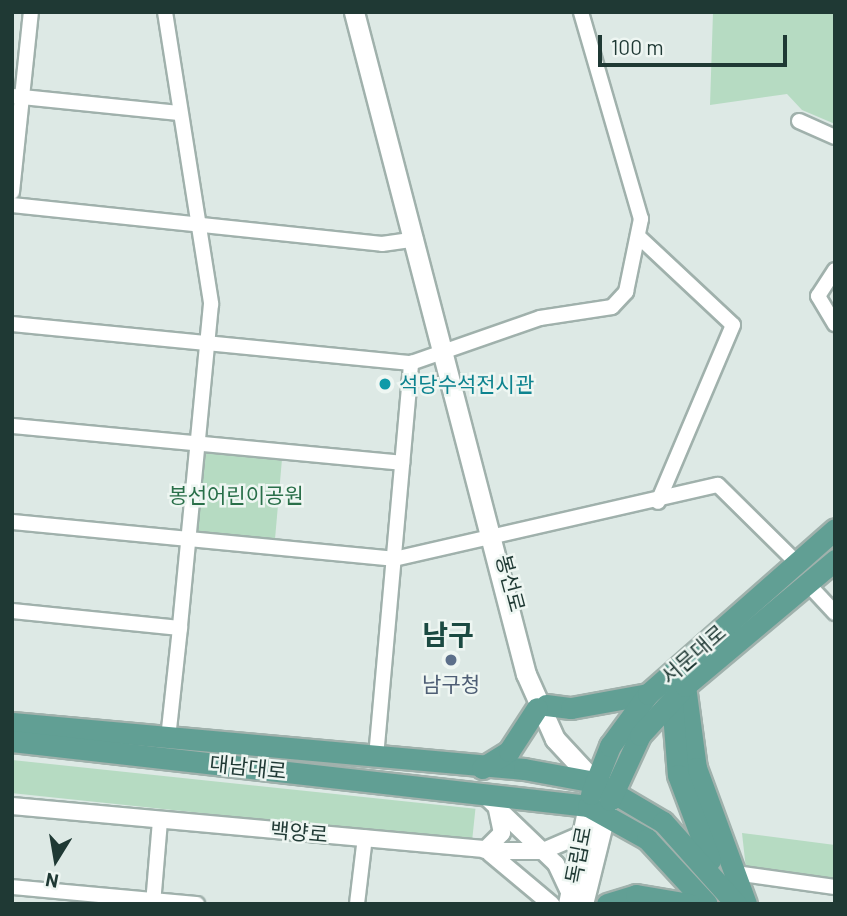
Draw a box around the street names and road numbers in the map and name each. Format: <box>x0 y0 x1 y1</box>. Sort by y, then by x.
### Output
street label: 봉선로 <box>491 552 531 614</box>
street label: 서문대로 <box>656 619 730 689</box>
street label: 대남대로 <box>208 750 288 784</box>
street label: 백양로 <box>269 817 329 847</box>
street label: 독립로 <box>560 824 596 886</box>

